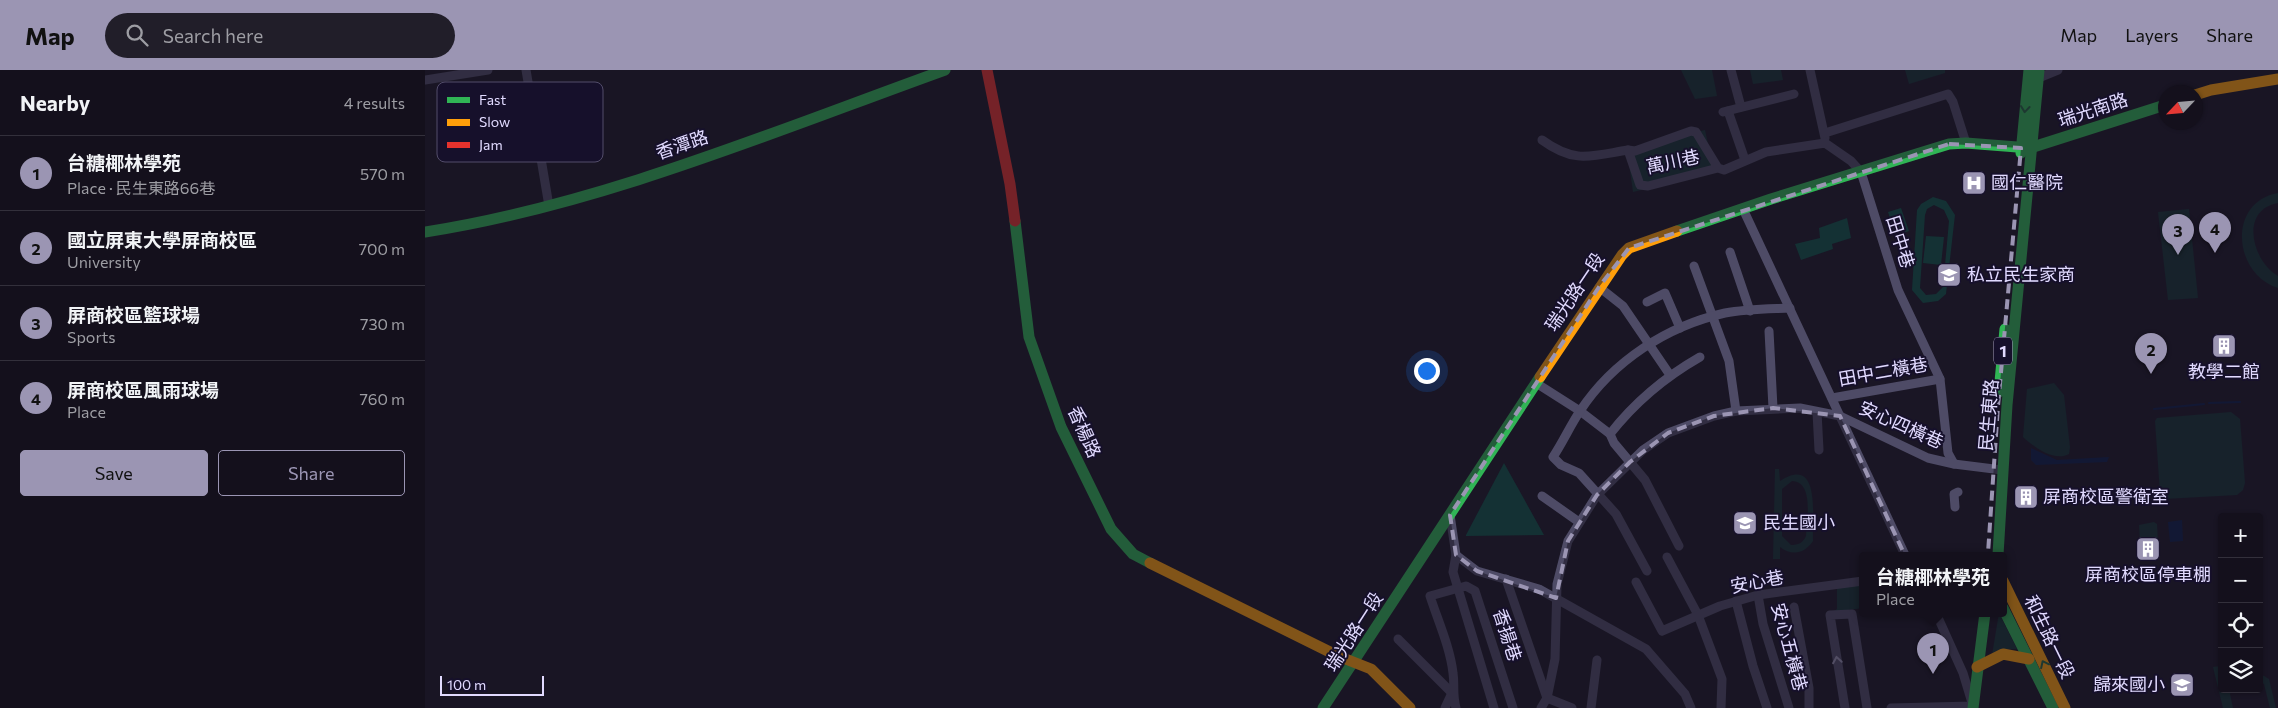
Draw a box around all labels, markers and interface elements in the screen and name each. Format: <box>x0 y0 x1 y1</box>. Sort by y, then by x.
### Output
search box <box>105 13 455 58</box>
text: Map <box>25 21 75 50</box>
icon: search <box>123 21 151 49</box>
text: Search here <box>163 24 263 47</box>
text: Map <box>2060 24 2097 46</box>
text: Layers <box>2125 24 2178 46</box>
text: Share <box>2206 24 2253 46</box>
legend <box>437 82 603 162</box>
north arrow <box>2158 85 2203 130</box>
street label: 瑞光南路 <box>2055 87 2130 131</box>
text: Nearby <box>20 90 90 115</box>
text: Fast <box>479 91 506 108</box>
text: 4 results <box>344 93 405 112</box>
one-way arrow <box>2020 105 2031 113</box>
text: Slow <box>479 113 510 130</box>
street label: 香潭路 <box>653 125 711 163</box>
text: Jam <box>479 136 503 153</box>
street label: 萬川巷 <box>1644 145 1701 177</box>
text: 台糖椰林學苑 <box>67 151 181 174</box>
text: 1 <box>32 164 40 183</box>
text: 570 m <box>360 164 405 183</box>
hospital icon: 國仁醫院 <box>1961 170 1987 196</box>
place label: 國仁醫院 <box>1991 171 2063 193</box>
text: Place · 民生東路66巷 <box>67 178 215 197</box>
pin: 4 <box>2199 212 2231 253</box>
street label: 田中巷 <box>1883 213 1919 271</box>
pin: 3 <box>2162 214 2194 255</box>
text: 國立屏東大學屏商校區 <box>67 228 257 251</box>
text: 2 <box>31 239 41 258</box>
text: 700 m <box>359 239 405 258</box>
street label: 瑞光路一段 <box>1540 248 1608 335</box>
text: University <box>67 252 141 271</box>
school or university icon: 私立民生家商 <box>1936 262 1962 288</box>
place label: 私立民生家商 <box>1967 263 2075 285</box>
text: 屏商校區籃球場 <box>67 303 200 326</box>
text: 3 <box>31 314 41 333</box>
text: 730 m <box>360 314 405 333</box>
text: Sports <box>67 327 116 346</box>
pin: 2 <box>2135 333 2167 374</box>
building icon: 教學二館 <box>2211 333 2237 359</box>
road number: 1 <box>1994 338 2012 364</box>
street label: 田中二橫巷 <box>1837 352 1929 390</box>
your location <box>1414 358 1440 384</box>
place label: 教學二館 <box>2188 360 2260 382</box>
text: 屏商校區風雨球場 <box>67 378 219 401</box>
street label: 民生東路 <box>1974 378 2002 452</box>
text: 4 <box>31 389 41 408</box>
text: 760 m <box>359 389 405 408</box>
street label: 安心四橫巷 <box>1856 396 1947 452</box>
text: Place <box>67 402 106 421</box>
street label: 香楊路 <box>1064 402 1106 461</box>
button: Save <box>20 450 208 496</box>
button: Share <box>218 450 405 496</box>
building icon: 屏商校區警衛室 <box>2013 484 2039 510</box>
place label: 屏商校區警衛室 <box>2043 485 2169 507</box>
school or university icon: 民生國小 <box>1732 510 1758 536</box>
place label: 民生國小 <box>1763 511 1835 533</box>
map controls <box>2218 513 2263 693</box>
button: + <box>2218 513 2263 558</box>
building icon: 屏商校區停車棚 <box>2135 536 2161 562</box>
popup <box>1859 552 2007 617</box>
button: − <box>2218 558 2263 603</box>
place label: 屏商校區停車棚 <box>2085 563 2211 585</box>
street label: 安心巷 <box>1728 565 1785 597</box>
text: 台糖椰林學苑 <box>1876 565 1990 588</box>
street label: 瑞光路一段 <box>1319 588 1387 675</box>
text: Place <box>1876 589 1915 608</box>
street label: 和生路一段 <box>2020 591 2080 682</box>
street label: 安心五橫巷 <box>1768 600 1812 693</box>
button: locate <box>2218 603 2263 648</box>
street label: 香揚巷 <box>1489 606 1527 664</box>
pin: 1 <box>1917 633 1949 674</box>
button: layers <box>2218 648 2263 693</box>
one-way arrow <box>1832 656 1843 664</box>
one-way arrow <box>2039 660 2050 669</box>
school or university icon: 歸來國小 <box>2169 672 2195 698</box>
scale bar <box>440 673 544 696</box>
place label: 歸來國小 <box>2093 673 2165 695</box>
text: 100 m <box>447 676 486 693</box>

